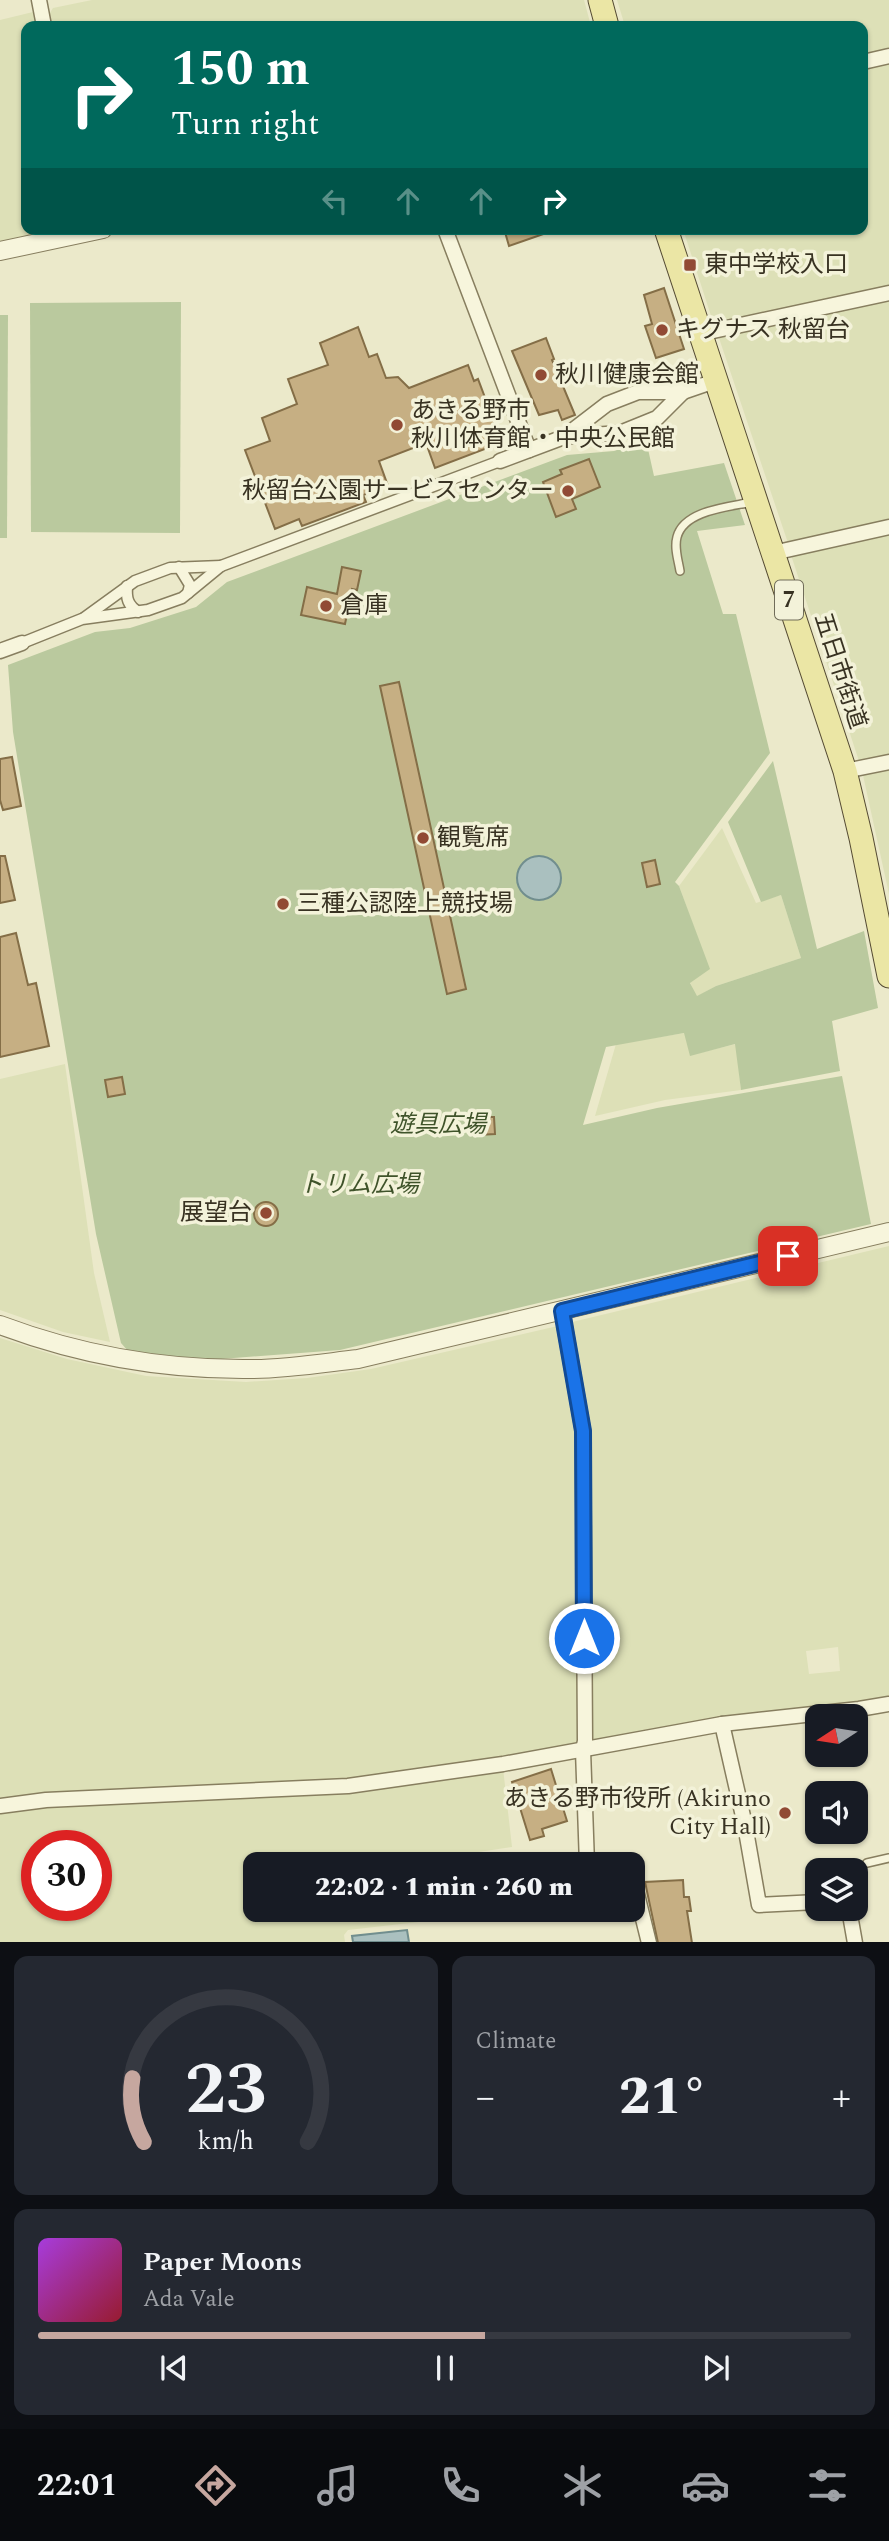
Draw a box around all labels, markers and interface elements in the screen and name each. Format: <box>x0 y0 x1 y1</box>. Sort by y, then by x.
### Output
text: 150 m <box>171 32 310 107</box>
icon: right <box>56 49 147 140</box>
text: Turn right <box>171 100 319 149</box>
icon: left <box>316 182 354 220</box>
icon: ahead <box>389 182 427 220</box>
icon: ahead <box>462 182 500 220</box>
icon: right <box>535 182 573 220</box>
place label: 東中学校入口 <box>704 247 848 283</box>
marker: 東中学校入口 <box>682 257 698 273</box>
place label: キグナス 秋留台 <box>676 312 850 348</box>
marker: キグナス 秋留台 <box>654 322 670 338</box>
place label: 秋川健康会館 <box>555 357 699 393</box>
marker: 秋川健康会館 <box>533 367 549 383</box>
place label: あきる野市 秋川体育館・中央公民館 <box>411 393 675 457</box>
marker: あきる野市 秋川体育館・中央公民館 <box>389 417 405 433</box>
place label: 秋留台公園サービスセンター <box>242 473 554 509</box>
marker: 秋留台公園サービスセンター <box>560 483 576 499</box>
road number: 7 <box>775 580 803 620</box>
place label: 倉庫 <box>340 588 388 624</box>
marker: 倉庫 <box>318 598 334 614</box>
street label: 五日市街道 <box>804 608 876 734</box>
place label: 観覧席 <box>437 820 509 856</box>
marker: 観覧席 <box>415 830 431 846</box>
place label: 三種公認陸上競技場 <box>297 886 513 922</box>
marker: 三種公認陸上競技場 <box>275 896 291 912</box>
park label: 遊具広場 <box>390 1107 489 1143</box>
park label: トリム広場 <box>299 1167 422 1203</box>
place label: 展望台 <box>180 1195 252 1231</box>
marker: 展望台 <box>258 1205 274 1221</box>
pin <box>758 1226 818 1286</box>
icon: arrive <box>769 1237 807 1275</box>
position arrow <box>547 1601 621 1675</box>
north arrow <box>805 1704 868 1768</box>
map controls <box>805 1704 868 1921</box>
place label: あきる野市役所 (Akiruno City Hall) <box>503 1781 771 1845</box>
button: sound <box>805 1781 868 1844</box>
marker: あきる野市役所 (Akiruno City Hall) <box>777 1805 793 1821</box>
speed limit sign: 30 <box>21 1830 112 1921</box>
button: layers <box>805 1858 868 1921</box>
text: 22:02 · 1 min · 260 m <box>315 1867 573 1907</box>
text: Climate <box>476 2024 556 2059</box>
text: 23 <box>185 2035 267 2146</box>
text: 21° <box>619 2058 707 2137</box>
text: − <box>476 2069 495 2127</box>
text: + <box>832 2069 851 2127</box>
text: km/h <box>198 2122 254 2160</box>
text: Paper Moons <box>143 2242 302 2282</box>
text: Ada Vale <box>143 2282 235 2317</box>
icon: previous <box>155 2349 193 2387</box>
icon: pause <box>426 2349 464 2387</box>
icon: next <box>697 2349 735 2387</box>
text: 22:01 <box>37 2461 117 2510</box>
icon: directions <box>191 2461 240 2510</box>
icon: music <box>313 2461 362 2510</box>
icon: phone <box>436 2461 485 2510</box>
icon: climate <box>558 2461 607 2510</box>
icon: car <box>681 2461 730 2510</box>
icon: filters <box>803 2461 852 2510</box>

